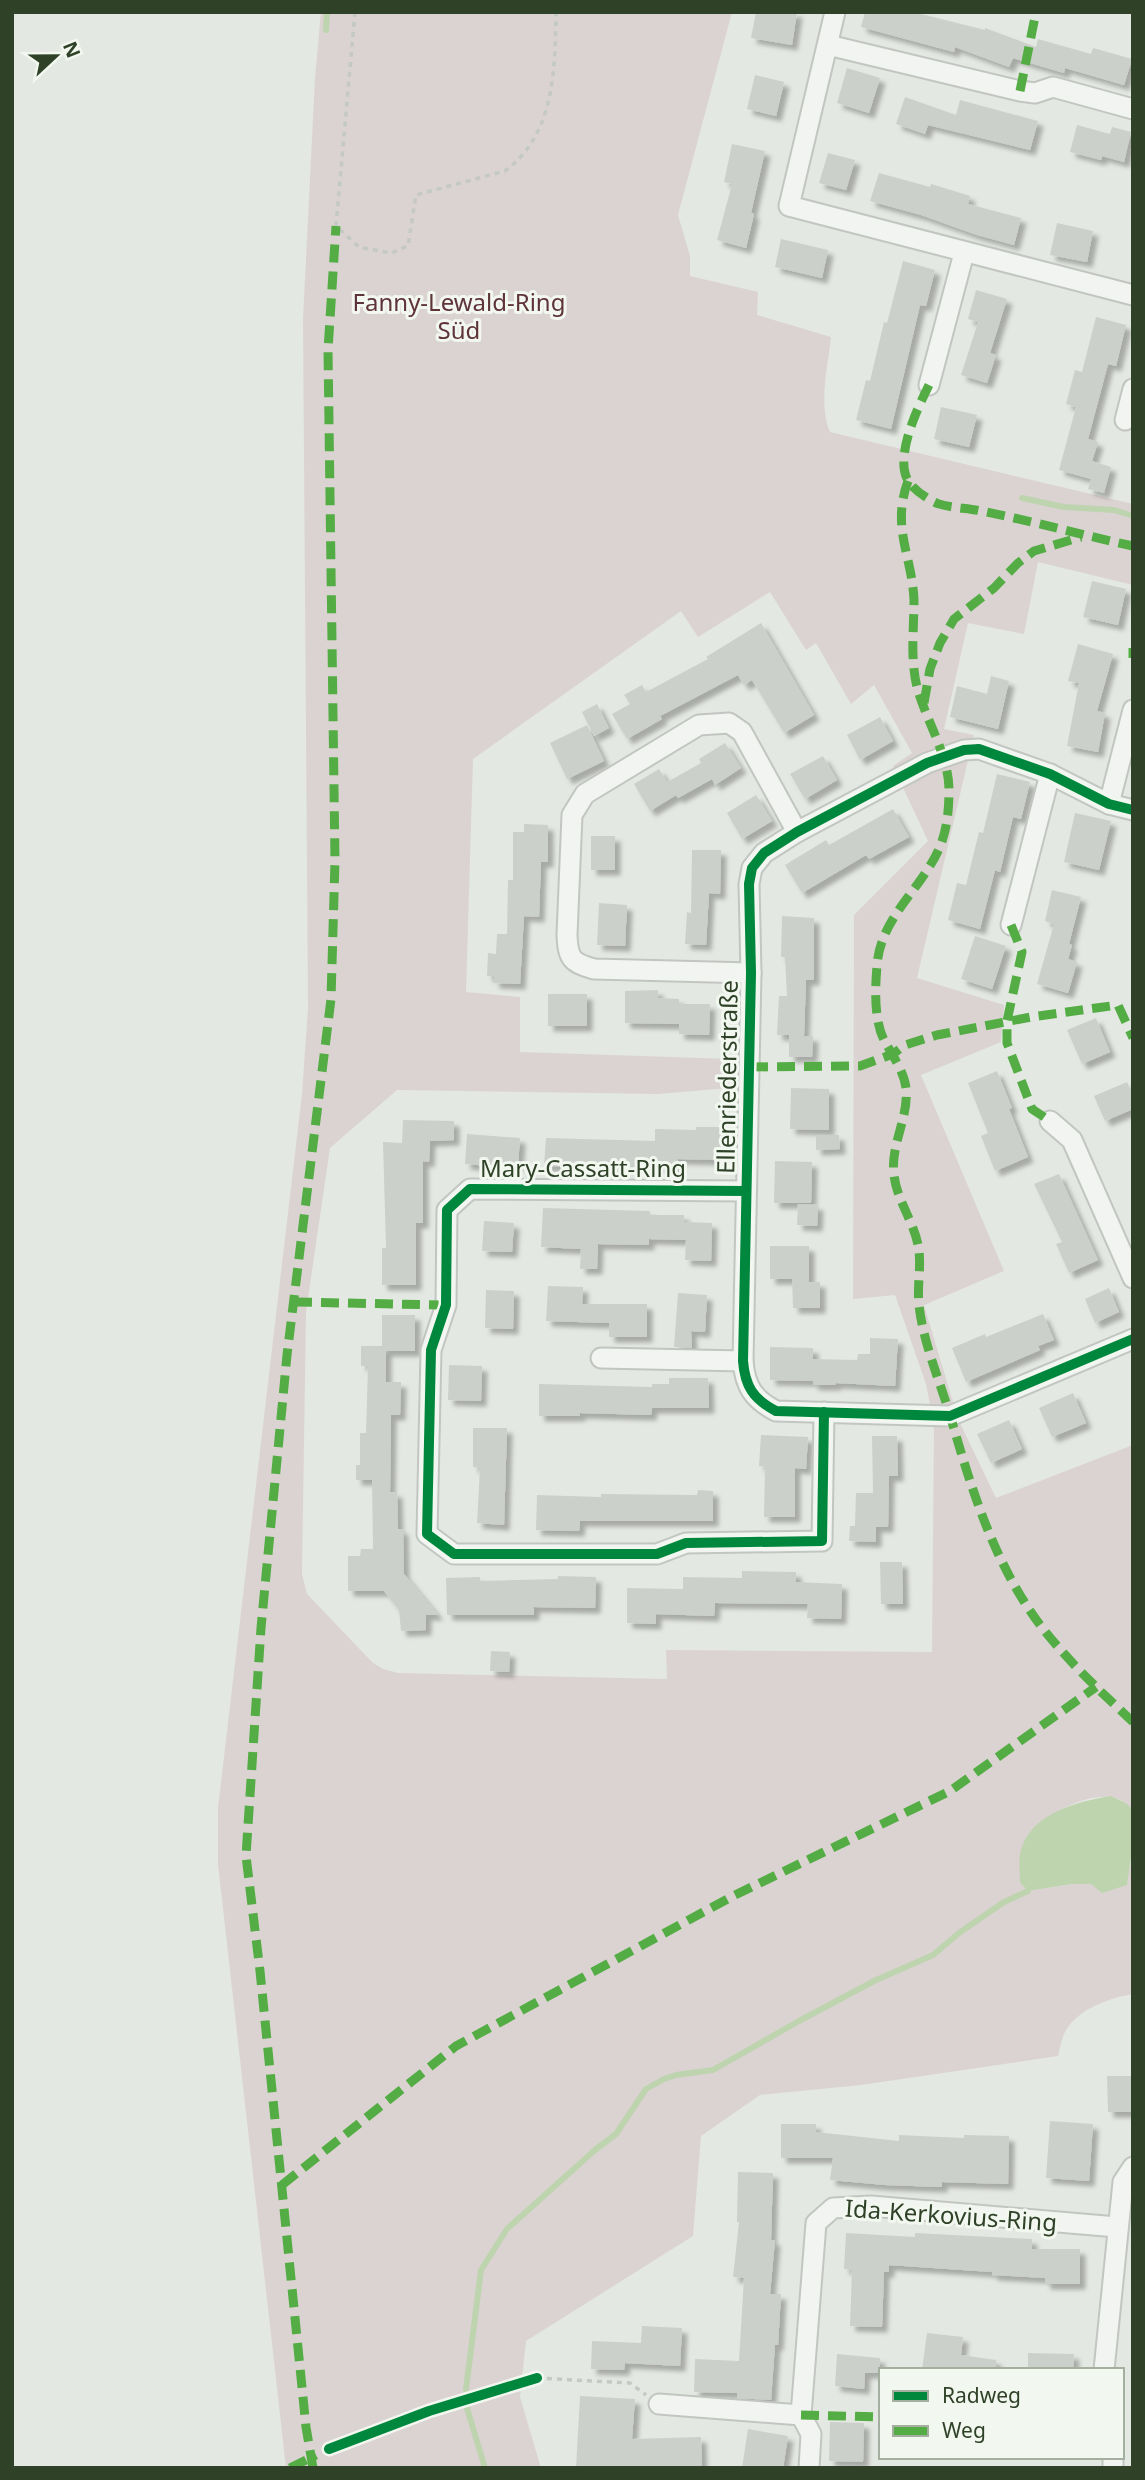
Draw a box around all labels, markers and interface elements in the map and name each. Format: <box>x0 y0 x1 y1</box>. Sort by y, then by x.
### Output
north arrow <box>21 21 91 91</box>
text: N <box>57 38 87 62</box>
park label: Fanny-Lewald-Ring Süd <box>353 285 565 346</box>
street label: Ellenriederstraße <box>708 980 745 1174</box>
street label: Mary-Cassatt-Ring <box>480 1151 686 1184</box>
street label: Ida-Kerkovius-Ring <box>844 2191 1058 2238</box>
legend <box>879 2368 1124 2459</box>
text: Radweg <box>942 2381 1021 2409</box>
text: Weg <box>942 2416 986 2444</box>

